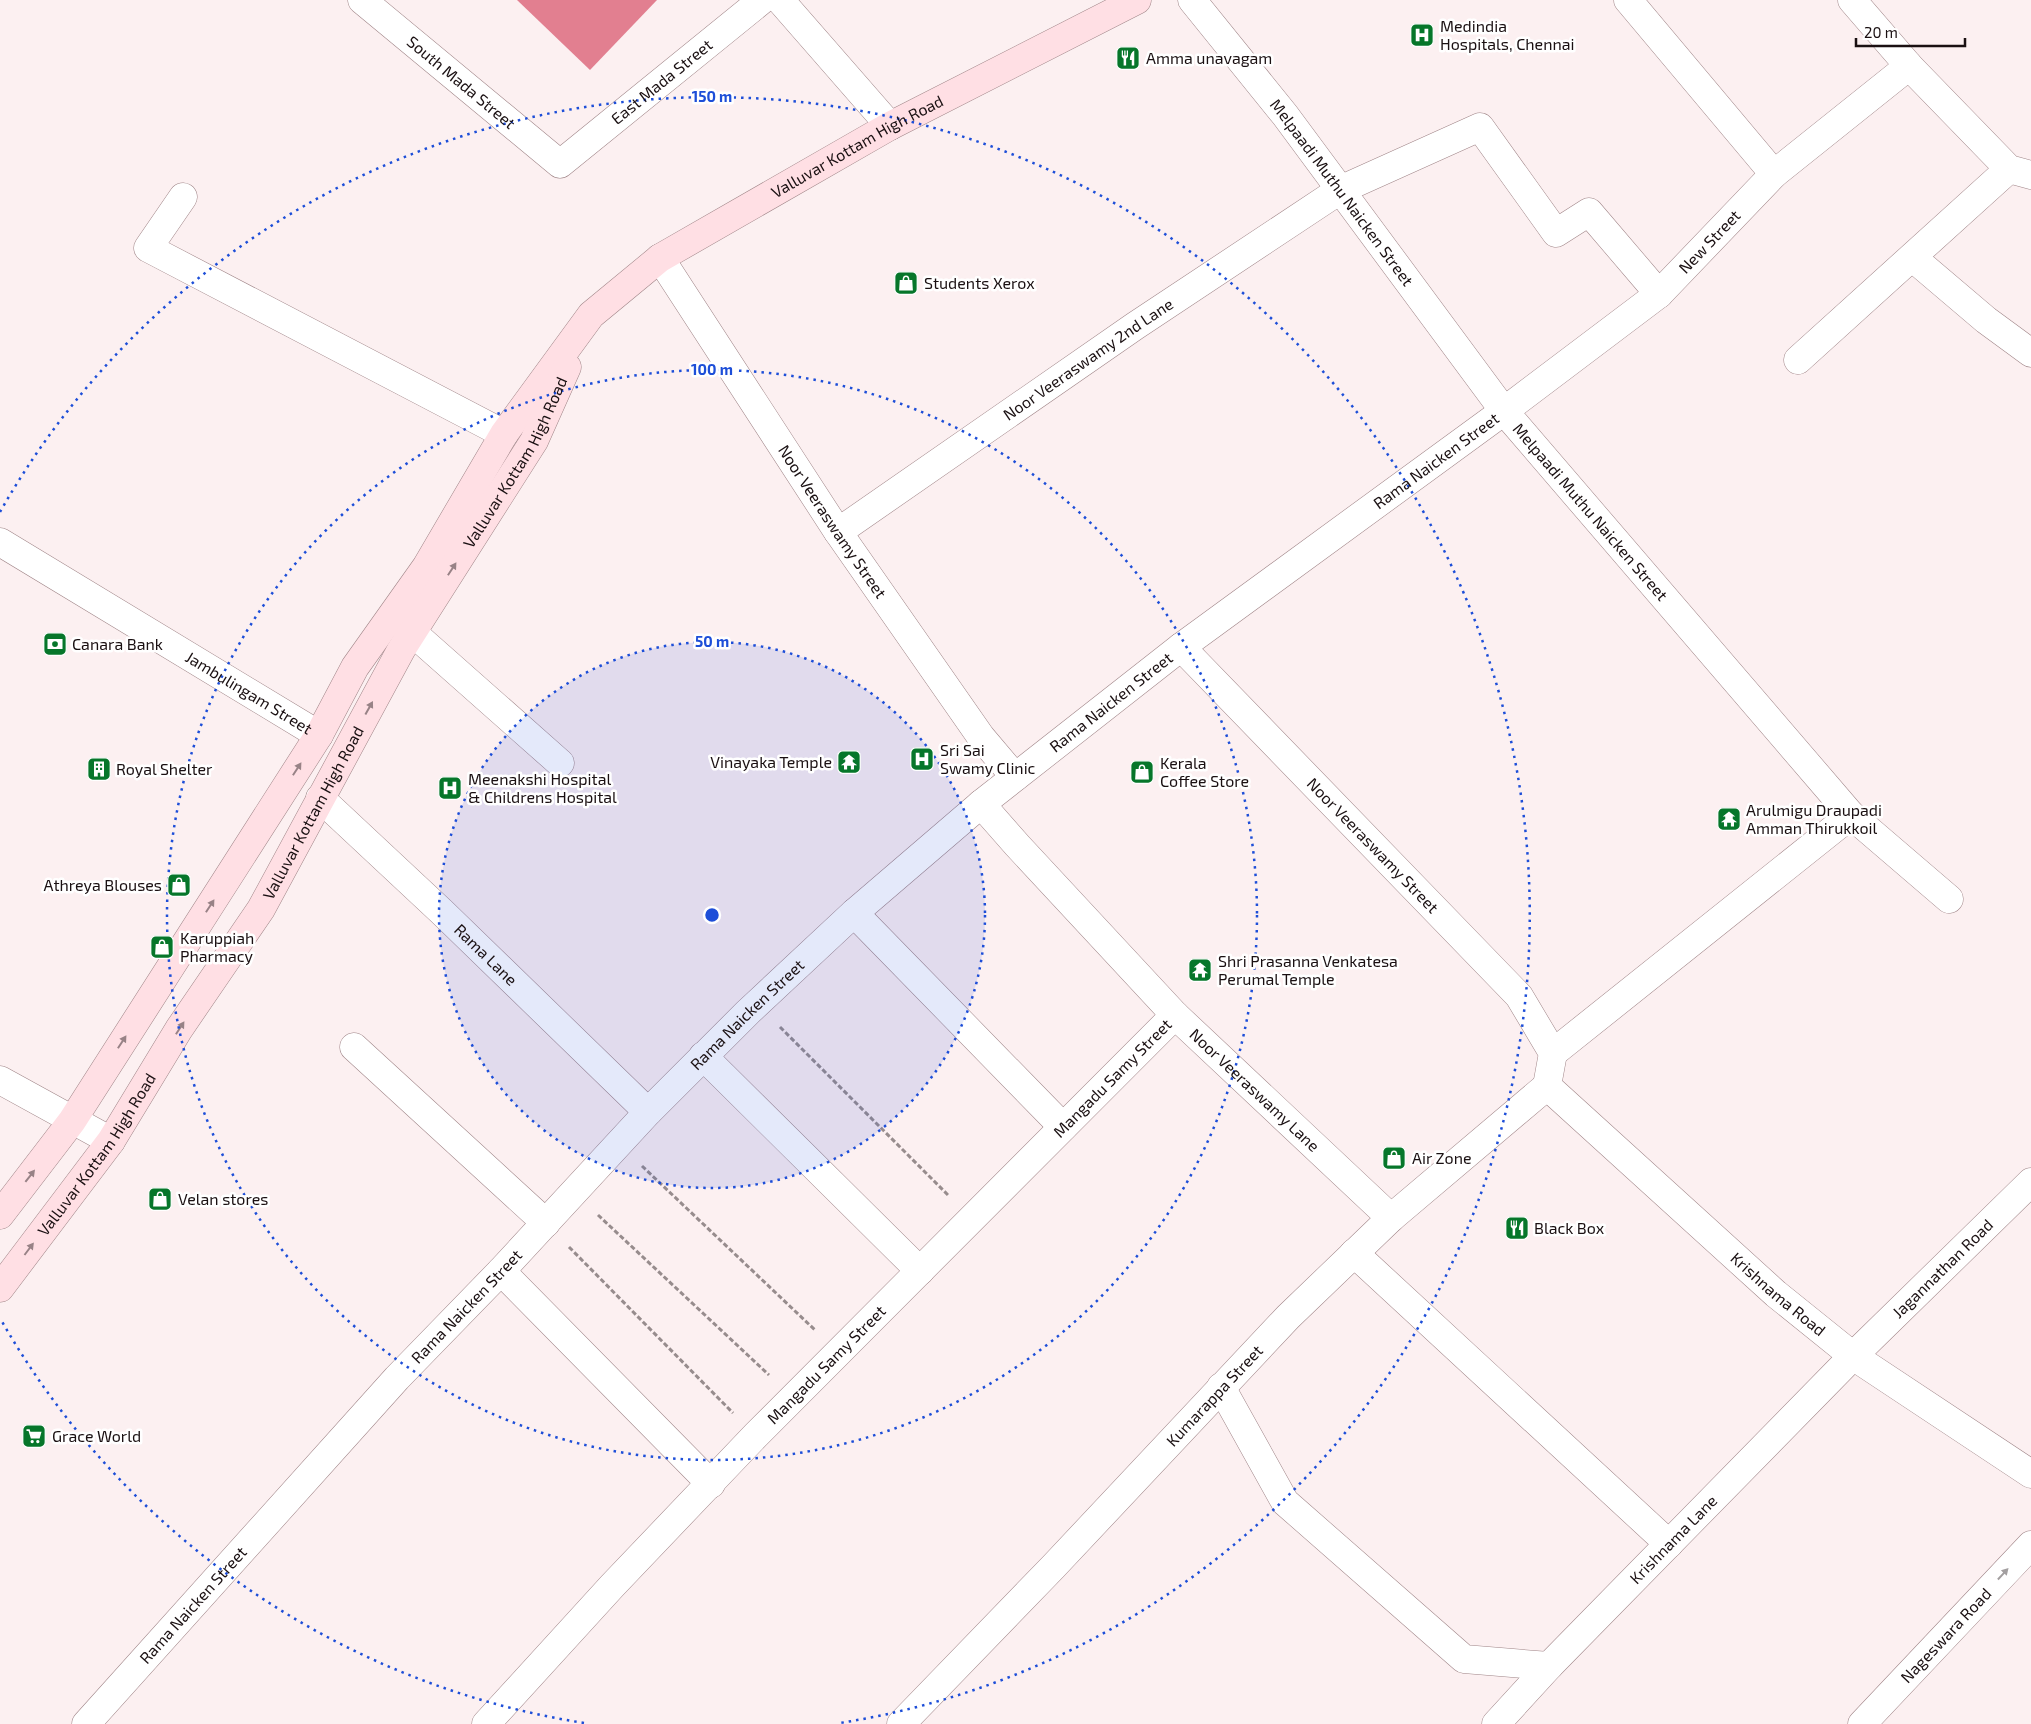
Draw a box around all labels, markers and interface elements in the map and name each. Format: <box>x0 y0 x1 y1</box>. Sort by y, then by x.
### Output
scale bar <box>1856 15 1965 47</box>
place label: Medindia Hospitals, Chennai <box>1440 16 1574 53</box>
hospital icon: Medindia Hospitals, Chennai <box>1409 22 1435 48</box>
text: 20 m <box>1864 23 1898 41</box>
street label: South Mada Street <box>404 31 520 132</box>
street label: East Mada Street <box>607 34 716 128</box>
restaurant icon: Amma unavagam <box>1115 45 1141 71</box>
place label: Amma unavagam <box>1146 48 1272 67</box>
text: 150 m <box>692 87 732 105</box>
street label: Valluvar Kottam High Road <box>767 91 946 201</box>
street label: Melpaadi Muthu Naicken Street <box>1267 95 1418 289</box>
street label: New Street <box>1674 205 1744 277</box>
shop icon: Students Xerox <box>893 270 919 296</box>
place label: Students Xerox <box>924 273 1035 292</box>
street label: Noor Veeraswamy 2nd Lane <box>999 294 1176 424</box>
text: 100 m <box>691 360 733 378</box>
street label: Valluvar Kottam High Road <box>459 374 570 551</box>
street label: Rama Naicken Street <box>1369 408 1502 512</box>
street label: Melpaadi Muthu Naicken Street <box>1509 419 1672 604</box>
street label: Noor Veeraswamy Street <box>775 441 891 602</box>
one-way arrow <box>448 562 457 575</box>
bank icon: Canara Bank <box>42 631 68 657</box>
text: 50 m <box>695 632 729 650</box>
place label: Canara Bank <box>72 634 163 653</box>
street label: Jambulingam Street <box>183 647 316 738</box>
street label: Rama Naicken Street <box>1045 648 1176 756</box>
one-way arrow <box>364 701 373 715</box>
street label: Valluvar Kottam High Road <box>258 723 367 902</box>
place label: Sri Sai Swamy Clinic <box>940 740 1036 777</box>
hospital icon: Sri Sai Swamy Clinic <box>909 746 935 772</box>
temple icon: Vinayaka Temple <box>836 749 862 775</box>
place label: Vinayaka Temple <box>710 752 832 771</box>
place label: Kerala Coffee Store <box>1160 753 1249 790</box>
building icon: Royal Shelter <box>86 756 112 782</box>
place label: Royal Shelter <box>116 759 213 778</box>
shop icon: Kerala Coffee Store <box>1129 759 1155 785</box>
one-way arrow <box>292 762 302 775</box>
place label: Meenakshi Hospital & Childrens Hospital <box>468 769 617 806</box>
street label: Noor Veeraswamy Street <box>1304 773 1443 916</box>
hospital icon: Meenakshi Hospital & Childrens Hospital <box>437 775 463 801</box>
place label: Arulmigu Draupadi Amman Thirukkoil <box>1746 800 1882 837</box>
temple icon: Arulmigu Draupadi Amman Thirukkoil <box>1716 806 1742 832</box>
shop icon: Athreya Blouses <box>166 872 192 898</box>
place label: Athreya Blouses <box>44 875 162 894</box>
one-way arrow <box>205 899 214 912</box>
centre of rings <box>703 906 721 924</box>
street label: Rama Lane <box>451 919 521 989</box>
place label: Karuppiah Pharmacy <box>180 928 254 965</box>
shop icon: Karuppiah Pharmacy <box>149 934 175 960</box>
place label: Shri Prasanna Venkatesa Perumal Temple <box>1218 951 1398 988</box>
street label: Rama Naicken Street <box>686 955 808 1073</box>
temple icon: Shri Prasanna Venkatesa Perumal Temple <box>1187 957 1213 983</box>
street label: Mangadu Samy Street <box>1049 1014 1175 1141</box>
one-way arrow <box>175 1022 185 1035</box>
street label: Noor Veeraswamy Lane <box>1186 1024 1324 1155</box>
one-way arrow <box>117 1036 127 1049</box>
street label: Valluvar Kottam High Road <box>33 1069 159 1239</box>
shop icon: Air Zone <box>1381 1145 1407 1171</box>
place label: Air Zone <box>1412 1148 1472 1167</box>
one-way arrow <box>24 1170 35 1183</box>
shop icon: Velan stores <box>147 1186 173 1212</box>
place label: Velan stores <box>178 1189 268 1208</box>
restaurant icon: Black Box <box>1504 1215 1530 1241</box>
street label: Jagannathan Road <box>1888 1215 1996 1321</box>
place label: Black Box <box>1534 1218 1605 1237</box>
one-way arrow <box>24 1243 35 1256</box>
street label: Rama Naicken Street <box>407 1245 525 1367</box>
street label: Krishnama Road <box>1727 1248 1830 1339</box>
street label: Mangadu Samy Street <box>763 1301 889 1427</box>
street label: Kumarappa Street <box>1162 1340 1266 1450</box>
supermarket icon: Grace World <box>21 1423 47 1449</box>
place label: Grace World <box>52 1426 141 1445</box>
street label: Krishnama Lane <box>1625 1491 1721 1587</box>
street label: Rama Naicken Street <box>135 1542 250 1667</box>
one-way arrow <box>1997 1568 2009 1580</box>
street label: Nageswara Road <box>1896 1584 1995 1686</box>

